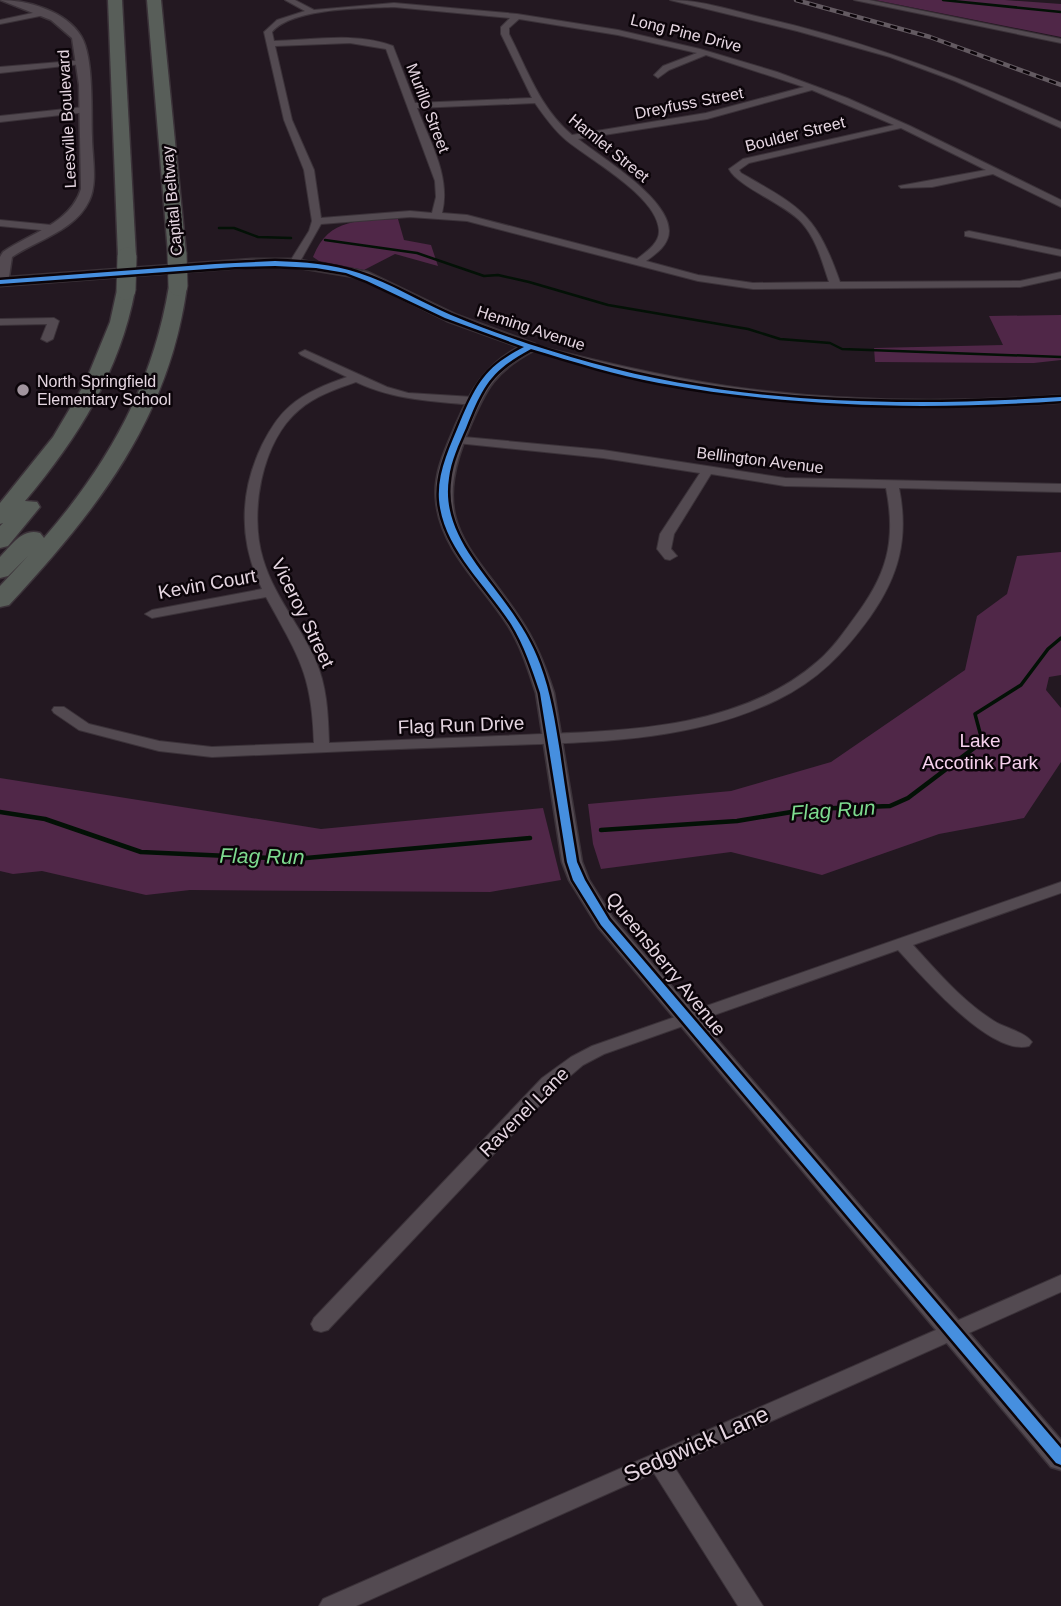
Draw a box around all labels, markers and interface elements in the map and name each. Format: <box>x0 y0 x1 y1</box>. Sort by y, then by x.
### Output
street label: Long Pine Drive <box>629 11 743 55</box>
street label: Leesville Boulevard <box>55 49 79 189</box>
street label: Murillo Street <box>403 61 453 156</box>
street label: Dreyfuss Street <box>633 84 745 122</box>
street label: Hamlet Street <box>566 111 653 186</box>
street label: Boulder Street <box>743 113 847 155</box>
street label: Capital Beltway <box>159 145 185 257</box>
street label: Heming Avenue <box>475 303 587 354</box>
place label: North Springfield Elementary School <box>37 373 171 408</box>
marker: North Springfield Elementary School <box>15 382 31 398</box>
street label: Bellington Avenue <box>696 444 825 476</box>
street label: Viceroy Street <box>267 555 339 672</box>
street label: Kevin Court <box>156 565 258 603</box>
street label: Flag Run Drive <box>397 712 525 738</box>
park label: Lake Accotink Park <box>922 730 1039 773</box>
water label: Flag Run <box>790 796 876 824</box>
water label: Flag Run <box>219 844 305 868</box>
street label: Queensberry Avenue <box>602 888 730 1040</box>
street label: Ravenel Lane <box>475 1063 573 1161</box>
street label: Sedgwick Lane <box>619 1400 773 1488</box>

